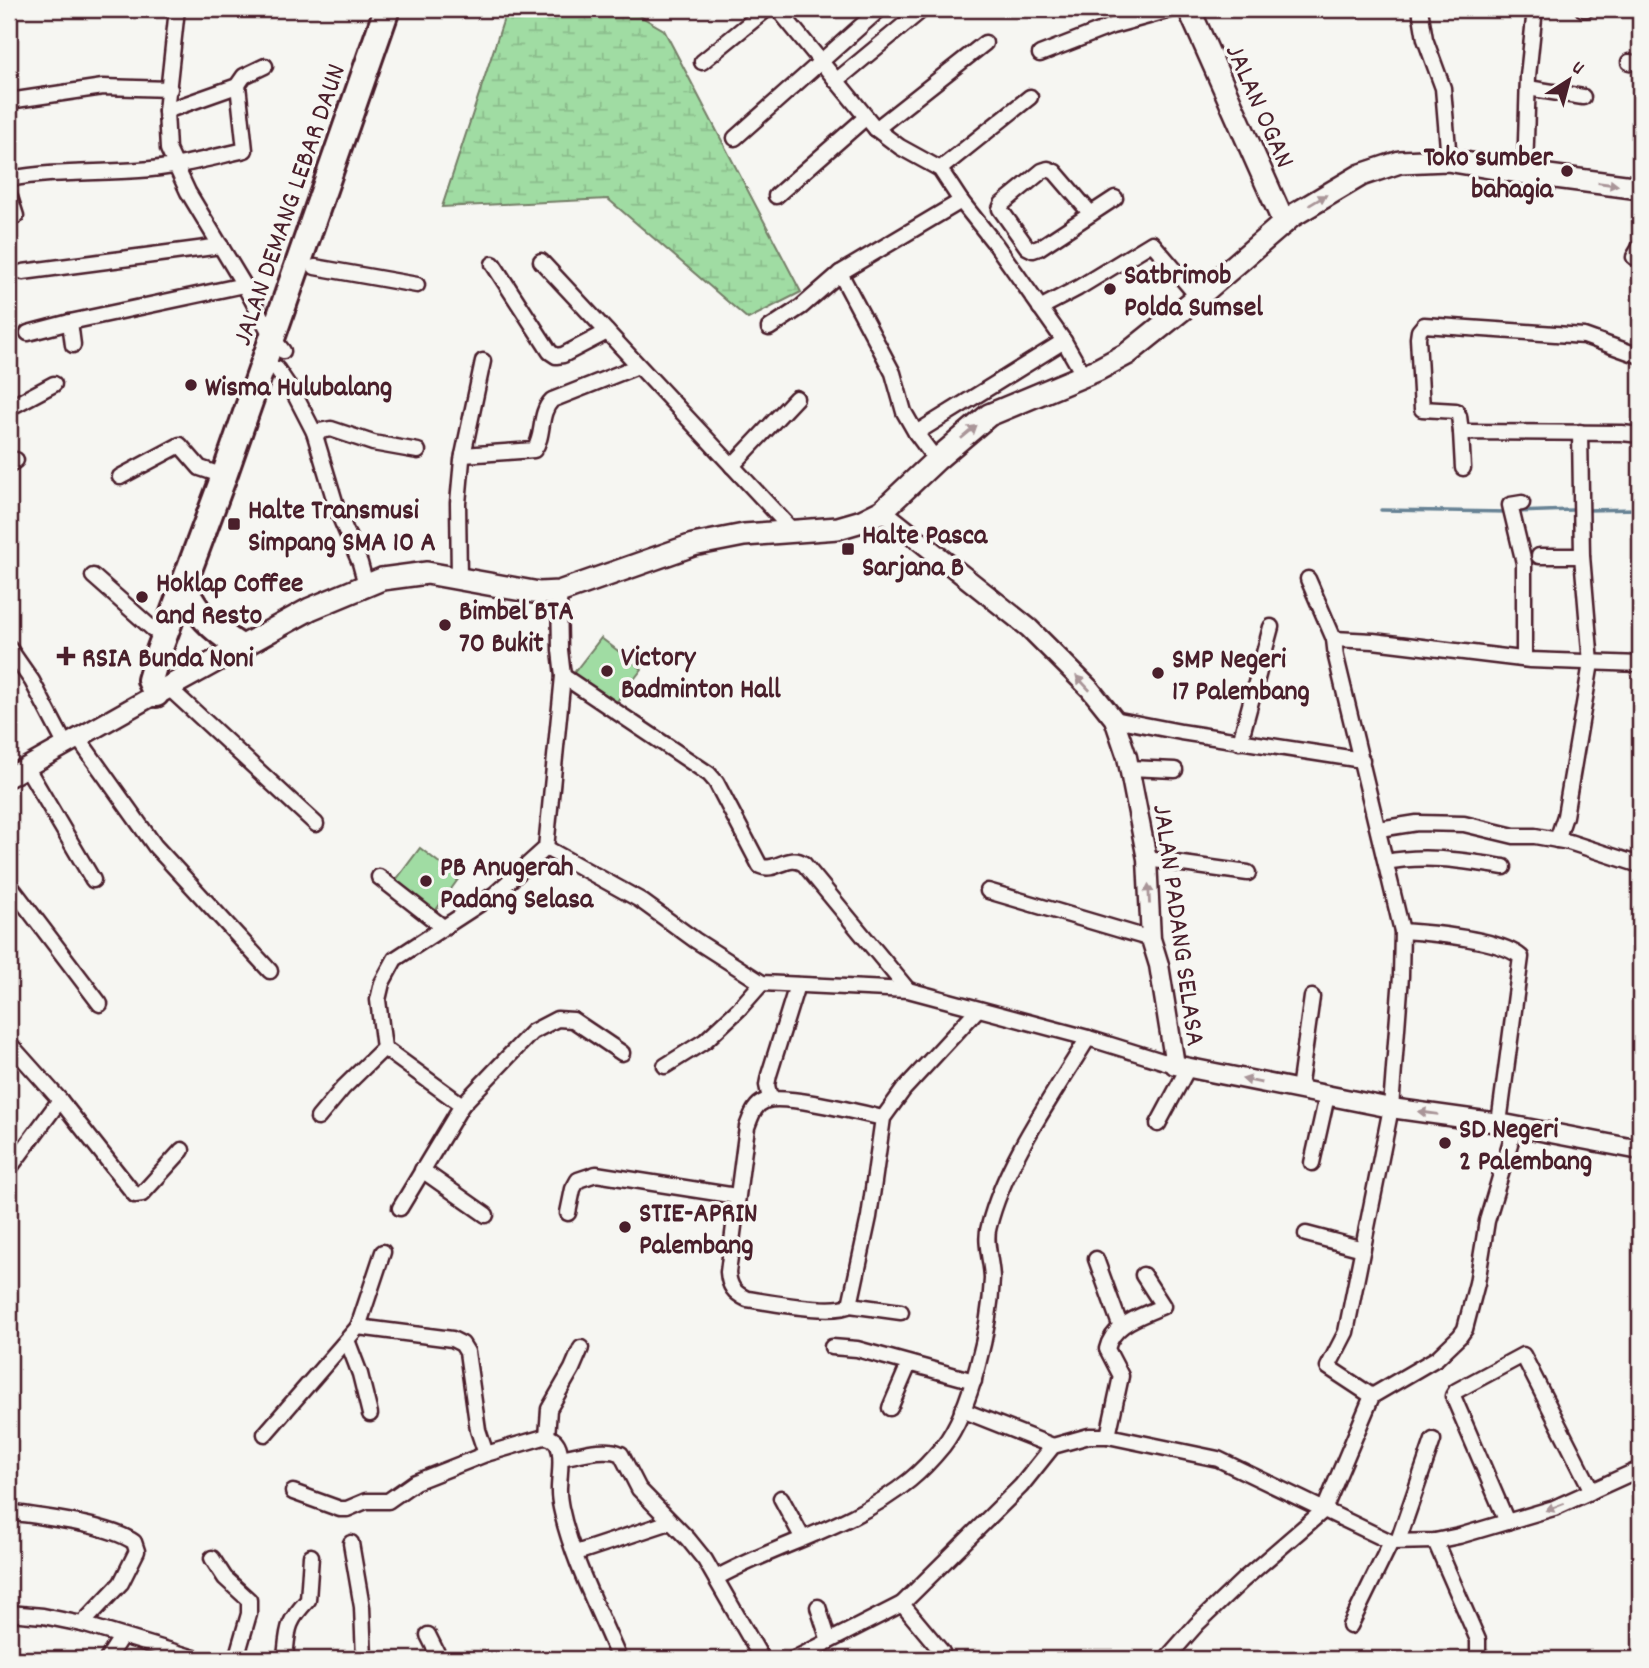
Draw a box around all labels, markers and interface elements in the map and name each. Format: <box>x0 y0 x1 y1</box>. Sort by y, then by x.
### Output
street label: JALAN OGAN <box>1212 39 1303 175</box>
north arrow <box>1534 46 1604 116</box>
text: U <box>1565 55 1589 83</box>
street label: JALAN DEMANG LEBAR DAUN <box>225 59 359 352</box>
place label: Toko sumber bahagia <box>1424 140 1554 212</box>
marker: Toko sumber bahagia <box>1559 163 1575 179</box>
one-way arrow <box>1597 178 1619 189</box>
one-way arrow <box>1308 194 1327 206</box>
place label: Satbrimob Polda Sumsel <box>1124 258 1263 330</box>
marker: Satbrimob Polda Sumsel <box>1102 281 1118 297</box>
place label: Wisma Hulubalang <box>205 370 392 410</box>
marker: Wisma Hulubalang <box>183 377 199 393</box>
one-way arrow <box>960 425 977 440</box>
place label: Halte Transmusi Simpang SMA 10 A <box>248 493 436 565</box>
marker: Halte Transmusi Simpang SMA 10 A <box>226 516 242 532</box>
place label: Halte Pasca Sarjana B <box>862 518 988 590</box>
marker: Halte Pasca Sarjana B <box>840 541 856 557</box>
place label: Hoklap Coffee and Resto <box>156 566 303 638</box>
marker: Hoklap Coffee and Resto <box>134 589 150 605</box>
place label: Bimbel BTA 70 Bukit <box>459 594 574 666</box>
marker: Bimbel BTA 70 Bukit <box>437 617 453 633</box>
place label: Victory Badminton Hall <box>621 640 781 712</box>
place label: RSIA Bunda Noni <box>82 641 254 681</box>
place label: SMP Negeri 17 Palembang <box>1172 642 1310 714</box>
marker: RSIA Bunda Noni <box>56 646 76 666</box>
marker: Victory Badminton Hall <box>599 663 615 679</box>
marker: SMP Negeri 17 Palembang <box>1150 665 1166 681</box>
one-way arrow <box>1075 674 1091 691</box>
street label: JALAN PADANG SELASA <box>1139 802 1213 1049</box>
place label: PB Anugerah Padang Selasa <box>440 850 594 922</box>
marker: PB Anugerah Padang Selasa <box>418 873 434 889</box>
one-way arrow <box>1143 883 1154 905</box>
one-way arrow <box>1241 1075 1263 1086</box>
one-way arrow <box>1417 1107 1439 1118</box>
place label: SD Negeri 2 Palembang <box>1459 1112 1592 1184</box>
marker: SD Negeri 2 Palembang <box>1437 1135 1453 1151</box>
place label: STIE-APRIN Palembang <box>639 1196 758 1268</box>
marker: STIE-APRIN Palembang <box>617 1219 633 1235</box>
one-way arrow <box>1545 1501 1566 1512</box>

